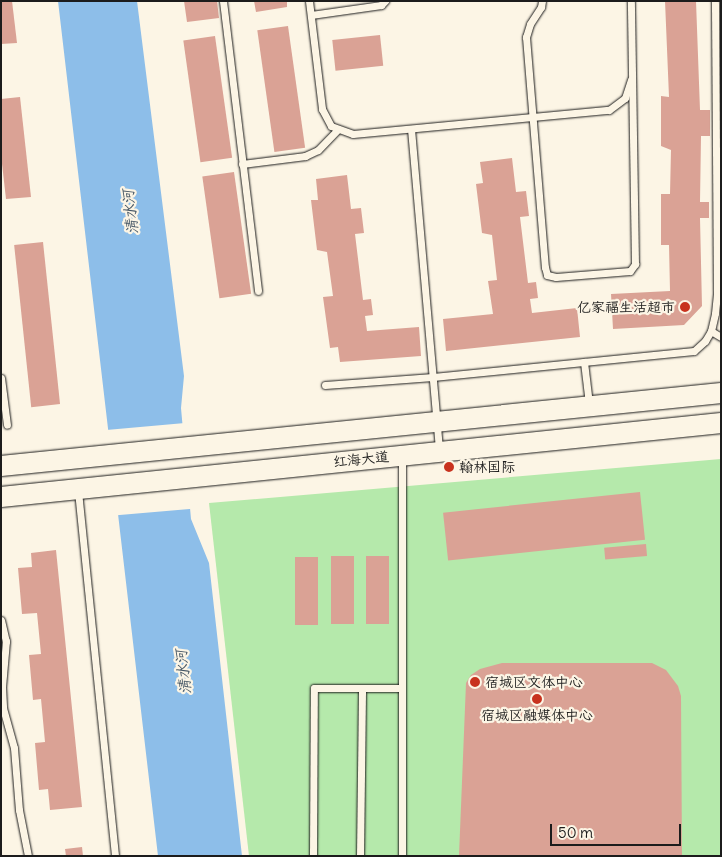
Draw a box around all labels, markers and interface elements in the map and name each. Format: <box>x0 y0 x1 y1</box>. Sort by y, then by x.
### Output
water label: 清水河 <box>118 189 142 235</box>
place label: 亿家福生活超市 <box>577 299 675 315</box>
marker: 亿家福生活超市 <box>679 301 691 313</box>
street label: 红海大道 <box>332 448 390 470</box>
place label: 翰林国际 <box>459 459 515 475</box>
marker: 翰林国际 <box>443 461 455 473</box>
water label: 清水河 <box>171 649 195 695</box>
place label: 宿城区文体中心 <box>485 674 583 690</box>
marker: 宿城区文体中心 <box>469 676 481 688</box>
marker: 宿城区融媒体中心 <box>531 693 543 705</box>
place label: 宿城区融媒体中心 <box>481 707 593 723</box>
scale bar <box>552 814 683 846</box>
text: 50 m <box>558 823 593 842</box>

